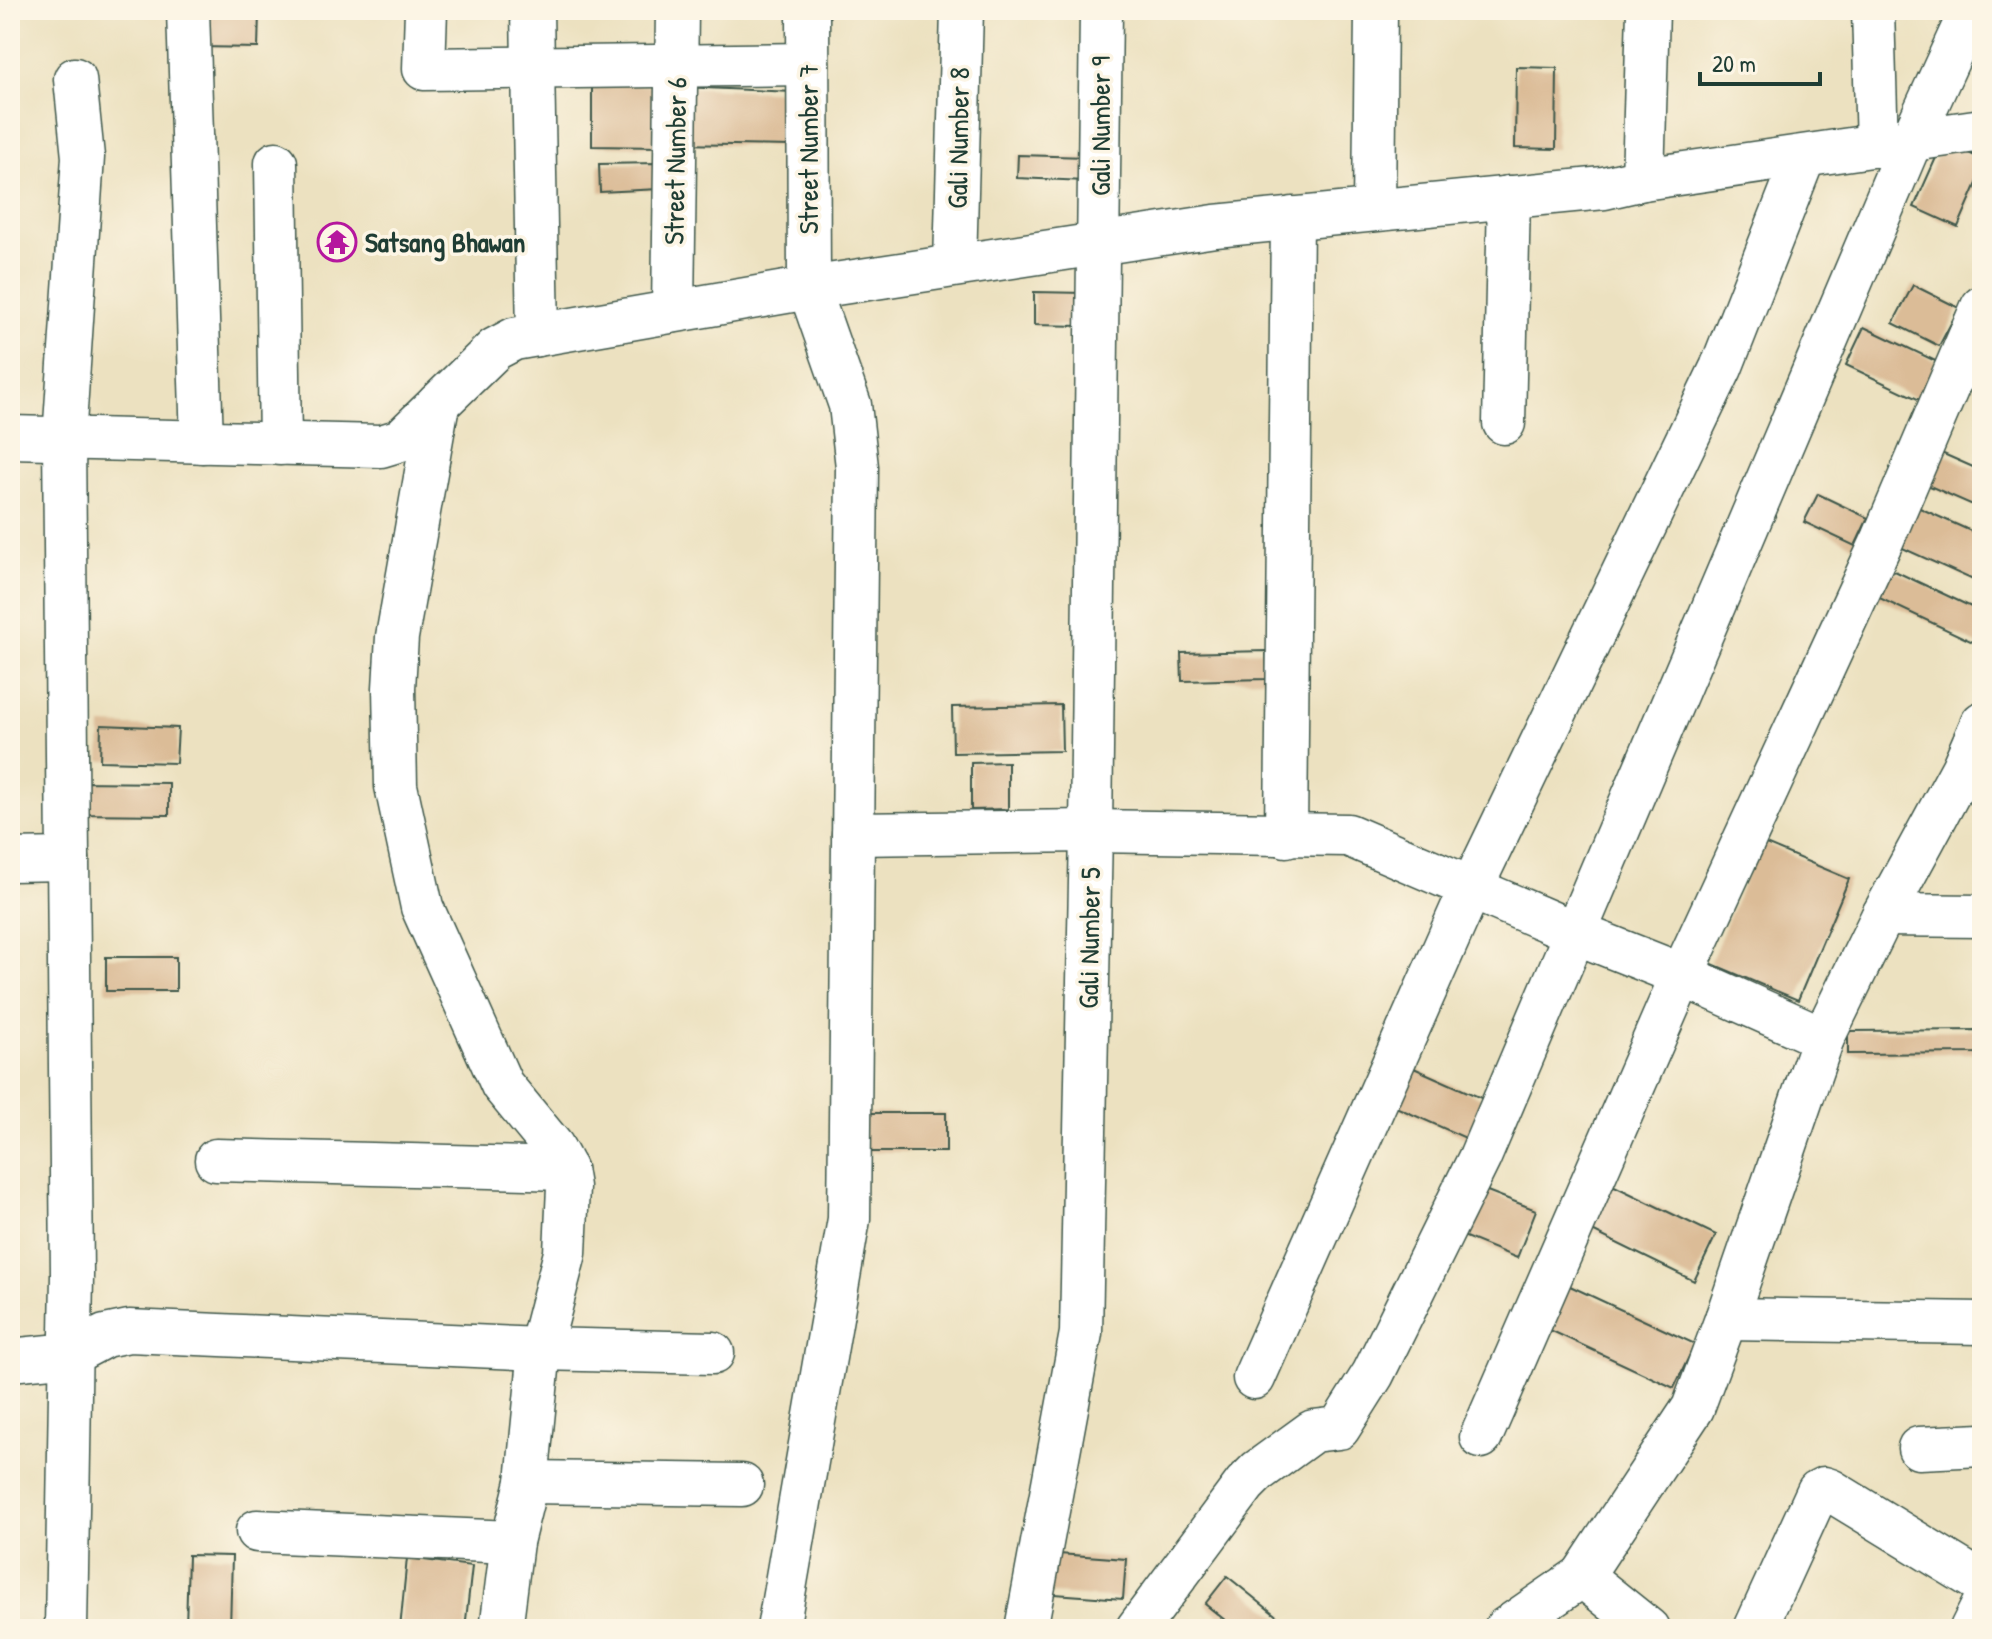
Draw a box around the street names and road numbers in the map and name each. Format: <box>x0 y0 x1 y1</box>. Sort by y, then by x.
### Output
street label: Gali Number 9 <box>1081 56 1119 196</box>
street label: Street Number 7 <box>789 64 827 234</box>
street label: Gali Number 8 <box>938 67 978 209</box>
street label: Street Number 6 <box>655 77 695 245</box>
street label: Gali Number 5 <box>1069 867 1109 1009</box>

